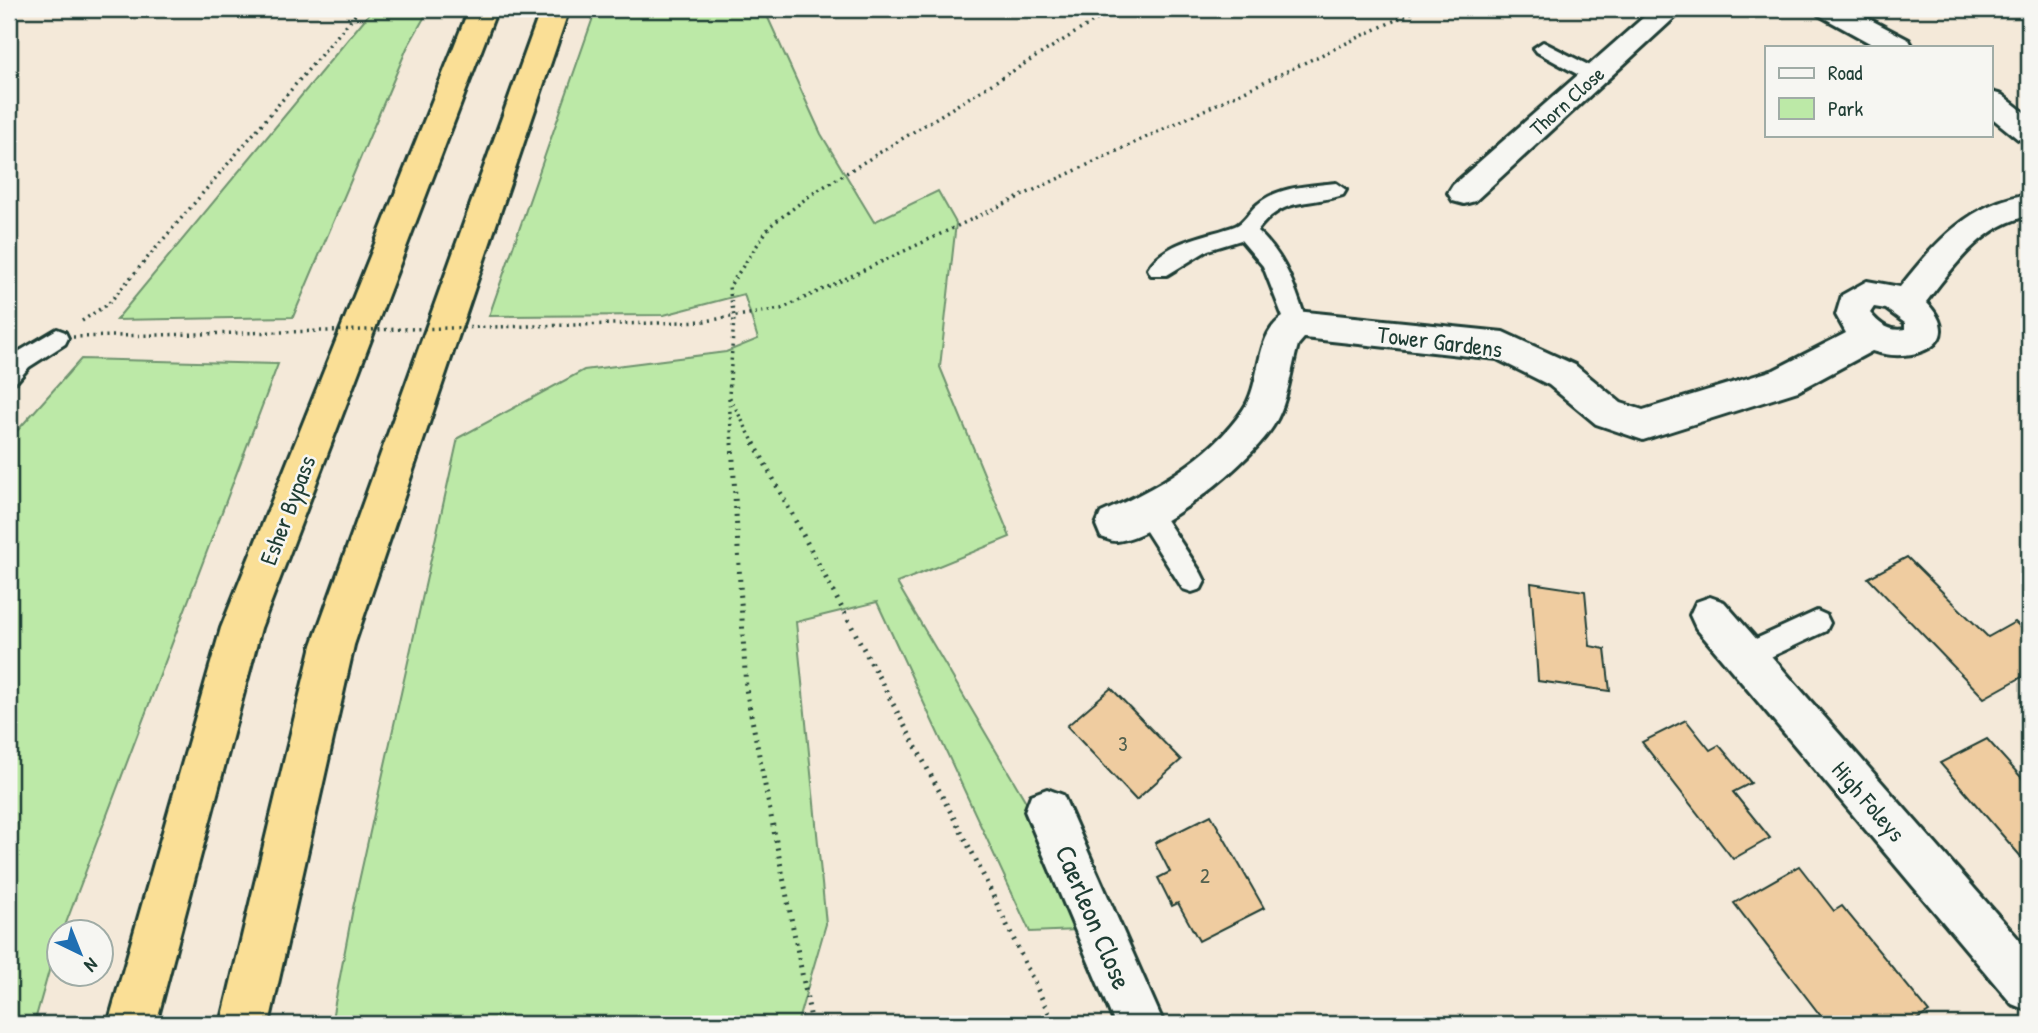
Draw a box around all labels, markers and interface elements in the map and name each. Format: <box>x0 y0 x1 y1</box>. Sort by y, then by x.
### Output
legend <box>1765 46 1993 136</box>
text: Road <box>1828 58 1862 87</box>
street label: Thorn Close <box>1523 60 1611 142</box>
text: Park <box>1828 94 1863 123</box>
street label: Tower Gardens <box>1376 317 1504 365</box>
street label: Esher Bypass <box>252 451 322 569</box>
house number: 3 <box>1118 729 1128 758</box>
street label: High Foleys <box>1825 754 1913 848</box>
street label: Caerleon Close <box>1047 839 1141 995</box>
house number: 2 <box>1200 861 1210 890</box>
north arrow <box>46 918 116 988</box>
text: N <box>79 952 104 978</box>

